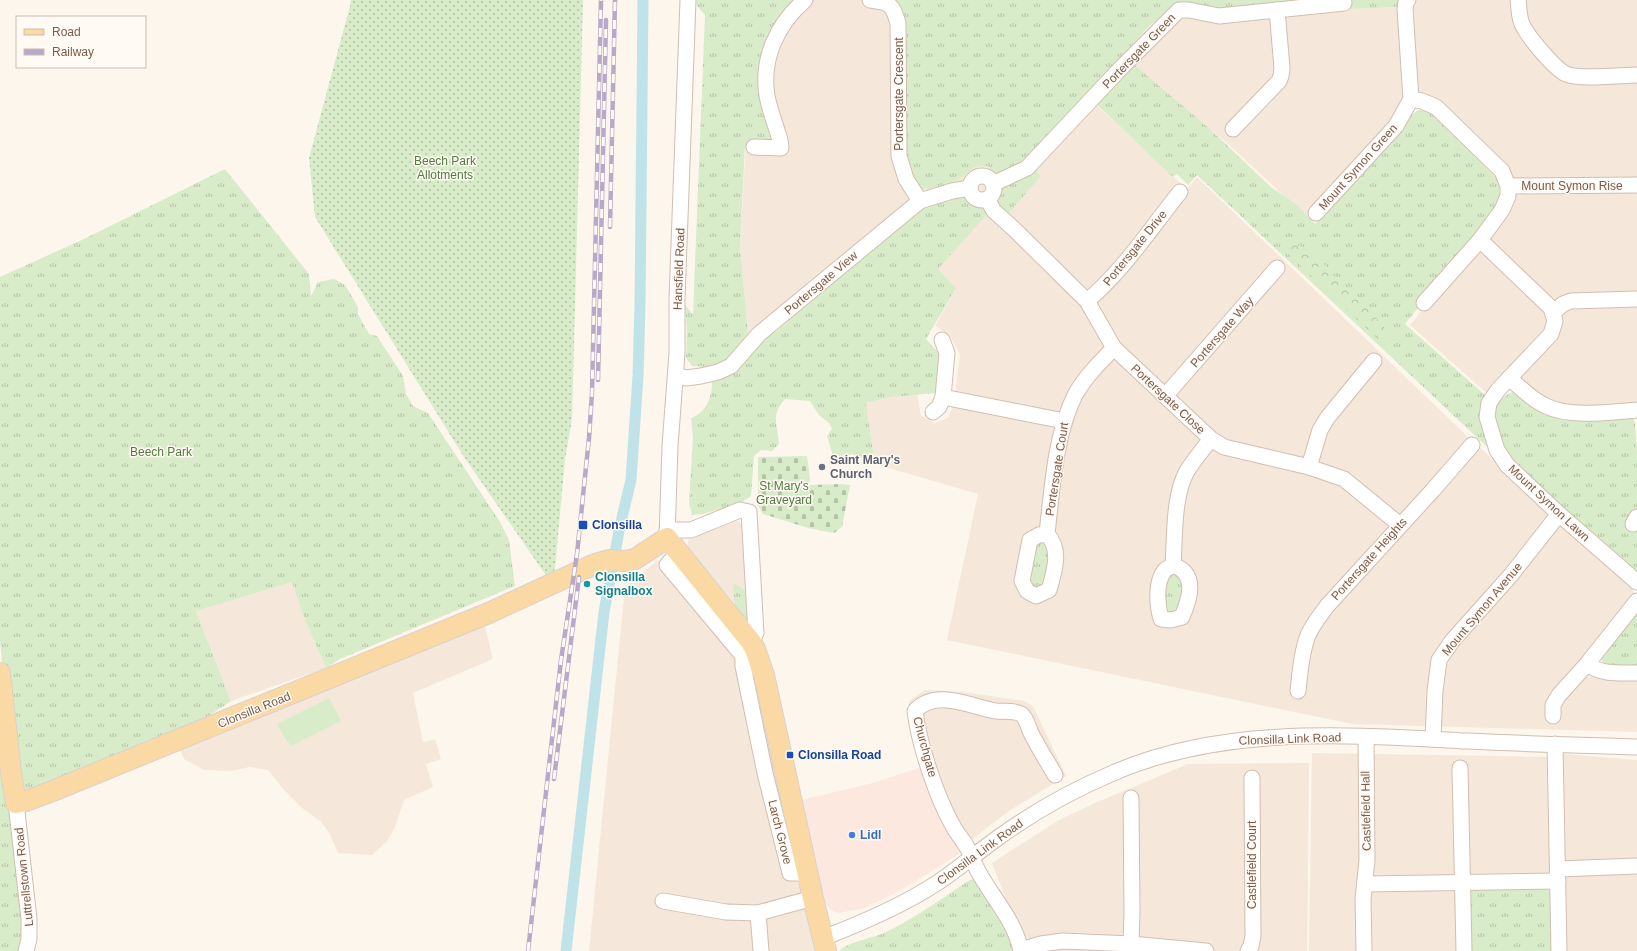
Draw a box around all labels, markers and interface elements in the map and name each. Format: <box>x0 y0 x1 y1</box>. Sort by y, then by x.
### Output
street label: Portersgate Green <box>1100 11 1178 91</box>
legend <box>16 16 146 68</box>
text: Road <box>52 25 81 39</box>
street label: Portersgate Crescent <box>892 37 906 151</box>
text: Railway <box>52 45 94 59</box>
street label: Mount Symon Green <box>1316 121 1400 213</box>
park label: Beech Park Allotments <box>414 154 477 182</box>
street label: Mount Symon Rise <box>1521 179 1623 193</box>
street label: Portersgate Drive <box>1100 207 1170 289</box>
street label: Hansfield Road <box>671 228 687 310</box>
street label: Portersgate View <box>782 248 861 318</box>
street label: Portersgate Way <box>1188 294 1256 370</box>
street label: Portersgate Close <box>1128 361 1208 437</box>
street label: Portersgate Court <box>1043 420 1071 517</box>
park label: Beech Park <box>130 445 193 459</box>
place label: Saint Mary's Church <box>830 453 901 481</box>
marker: Saint Mary's Church <box>817 462 827 472</box>
street label: Mount Symon Lawn <box>1505 462 1593 544</box>
park label: St Mary's Graveyard <box>756 479 812 507</box>
street label: Portersgate Heights <box>1328 515 1410 603</box>
place label: Clonsilla <box>592 518 642 532</box>
marker: Clonsilla <box>577 519 589 531</box>
street label: Mount Symon Avenue <box>1439 559 1525 658</box>
place label: Clonsilla Signalbox <box>595 570 653 598</box>
marker: Clonsilla Signalbox <box>582 579 592 589</box>
street label: Clonsilla Road <box>216 689 292 731</box>
street label: Churchgate <box>910 715 940 779</box>
street label: Clonsilla Link Road <box>1238 730 1342 748</box>
place label: Clonsilla Road <box>798 748 881 762</box>
marker: Clonsilla Road <box>785 750 795 760</box>
street label: Castlefield Hall <box>1358 771 1374 851</box>
street label: Larch Grove <box>765 798 795 866</box>
street label: Clonsilla Link Road <box>934 816 1026 888</box>
street label: Castlefield Court <box>1245 820 1259 909</box>
street label: Luttrellstown Road <box>12 827 36 927</box>
place label: Lidl <box>860 828 881 842</box>
marker: Lidl <box>847 830 857 840</box>

